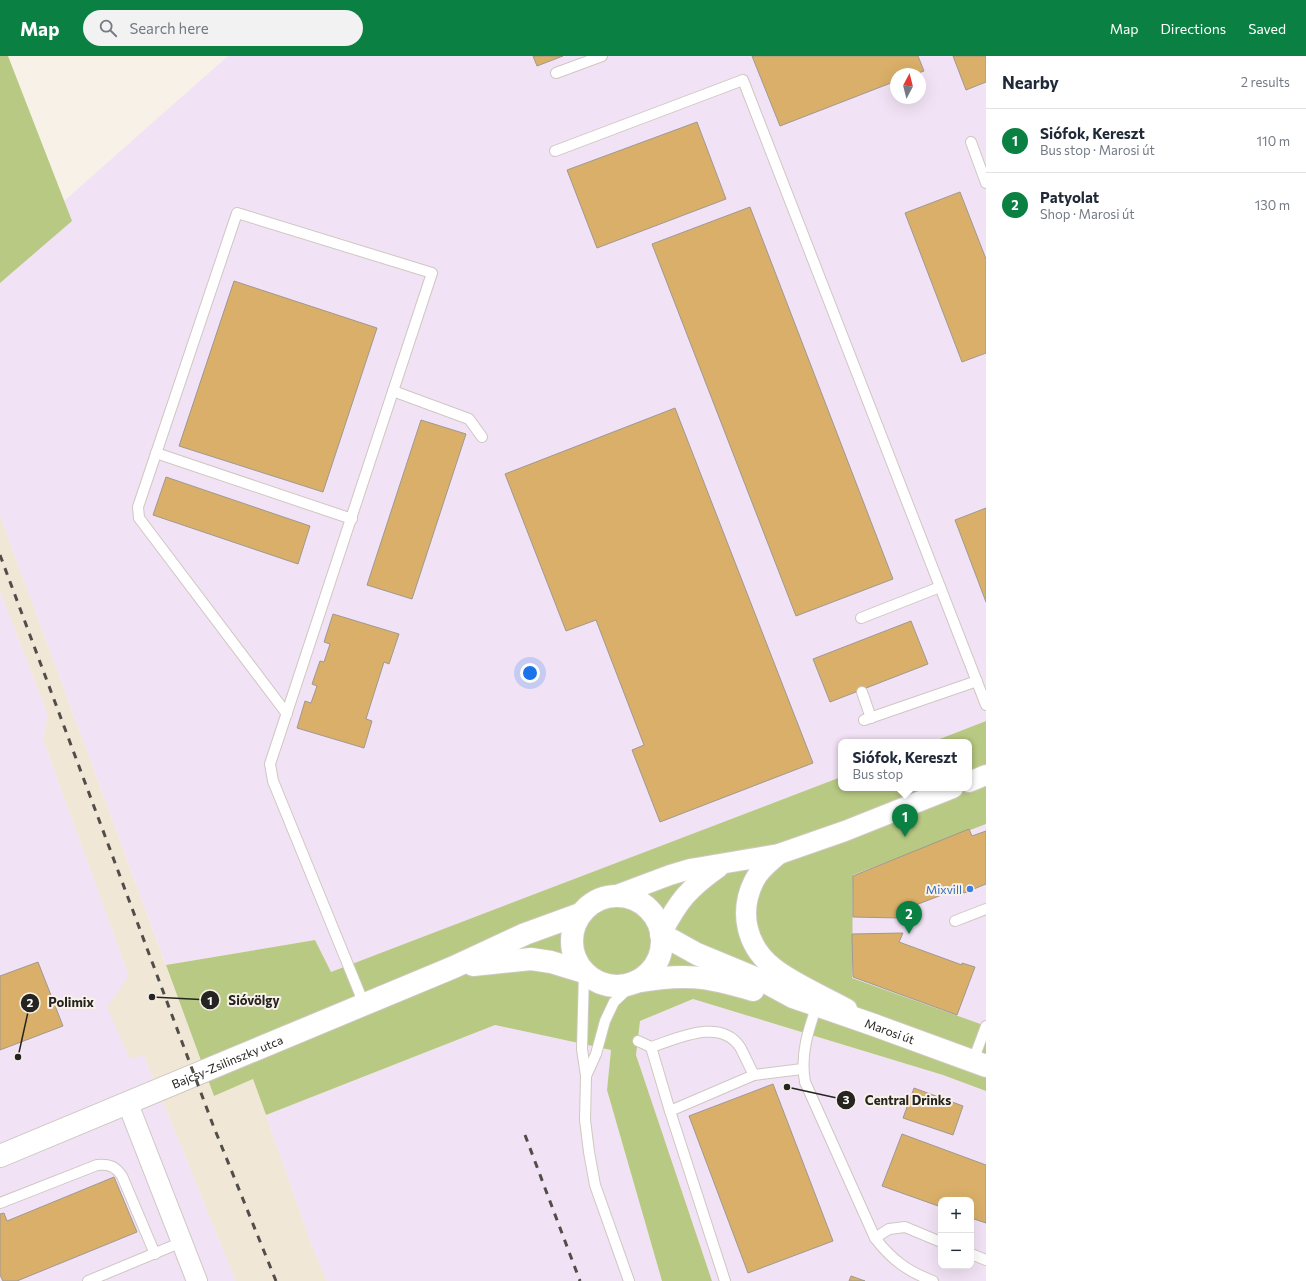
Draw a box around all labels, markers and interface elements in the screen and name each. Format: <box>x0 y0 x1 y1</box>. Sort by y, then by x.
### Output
search box <box>83 10 363 46</box>
text: Map <box>20 17 59 40</box>
icon: search <box>97 17 119 39</box>
text: Search here <box>129 19 209 37</box>
text: Map <box>1110 20 1139 37</box>
text: Directions <box>1161 20 1226 37</box>
text: Saved <box>1248 20 1286 37</box>
north arrow <box>890 68 926 104</box>
text: Nearby <box>1002 72 1059 93</box>
text: 2 results <box>1241 74 1290 90</box>
text: Siófok, Kereszt <box>1040 124 1145 142</box>
text: 1 <box>1012 133 1018 149</box>
text: 110 m <box>1257 133 1290 149</box>
text: Bus stop · Marosi út <box>1040 142 1155 158</box>
text: Patyolat <box>1040 188 1099 206</box>
text: 2 <box>1011 197 1019 213</box>
text: 130 m <box>1255 197 1290 213</box>
text: Shop · Marosi út <box>1040 206 1135 222</box>
your location <box>520 663 540 683</box>
popup <box>838 739 972 791</box>
text: Siófok, Kereszt <box>853 748 957 766</box>
text: Bus stop <box>853 766 903 782</box>
pin: 1 <box>892 804 918 837</box>
place label: Mixvill <box>926 882 962 896</box>
marker: Mixvill <box>965 884 975 894</box>
pin: 2 <box>896 901 922 934</box>
callout: Sióvölgy <box>200 988 287 1013</box>
callout: Polimix <box>20 990 102 1015</box>
text: Sióvölgy <box>228 992 280 1008</box>
text: 1 <box>207 993 213 1007</box>
text: Polimix <box>48 994 94 1010</box>
text: 2 <box>27 995 34 1009</box>
street label: Marosi út <box>863 1015 917 1046</box>
street label: Bajcsy-Zsilinszky utca <box>169 1032 285 1091</box>
callout: Central Drinks <box>836 1088 959 1113</box>
text: 3 <box>843 1092 850 1106</box>
text: Central Drinks <box>865 1092 951 1108</box>
map controls <box>938 1197 974 1269</box>
button: + <box>938 1197 974 1233</box>
button: − <box>938 1233 974 1269</box>

